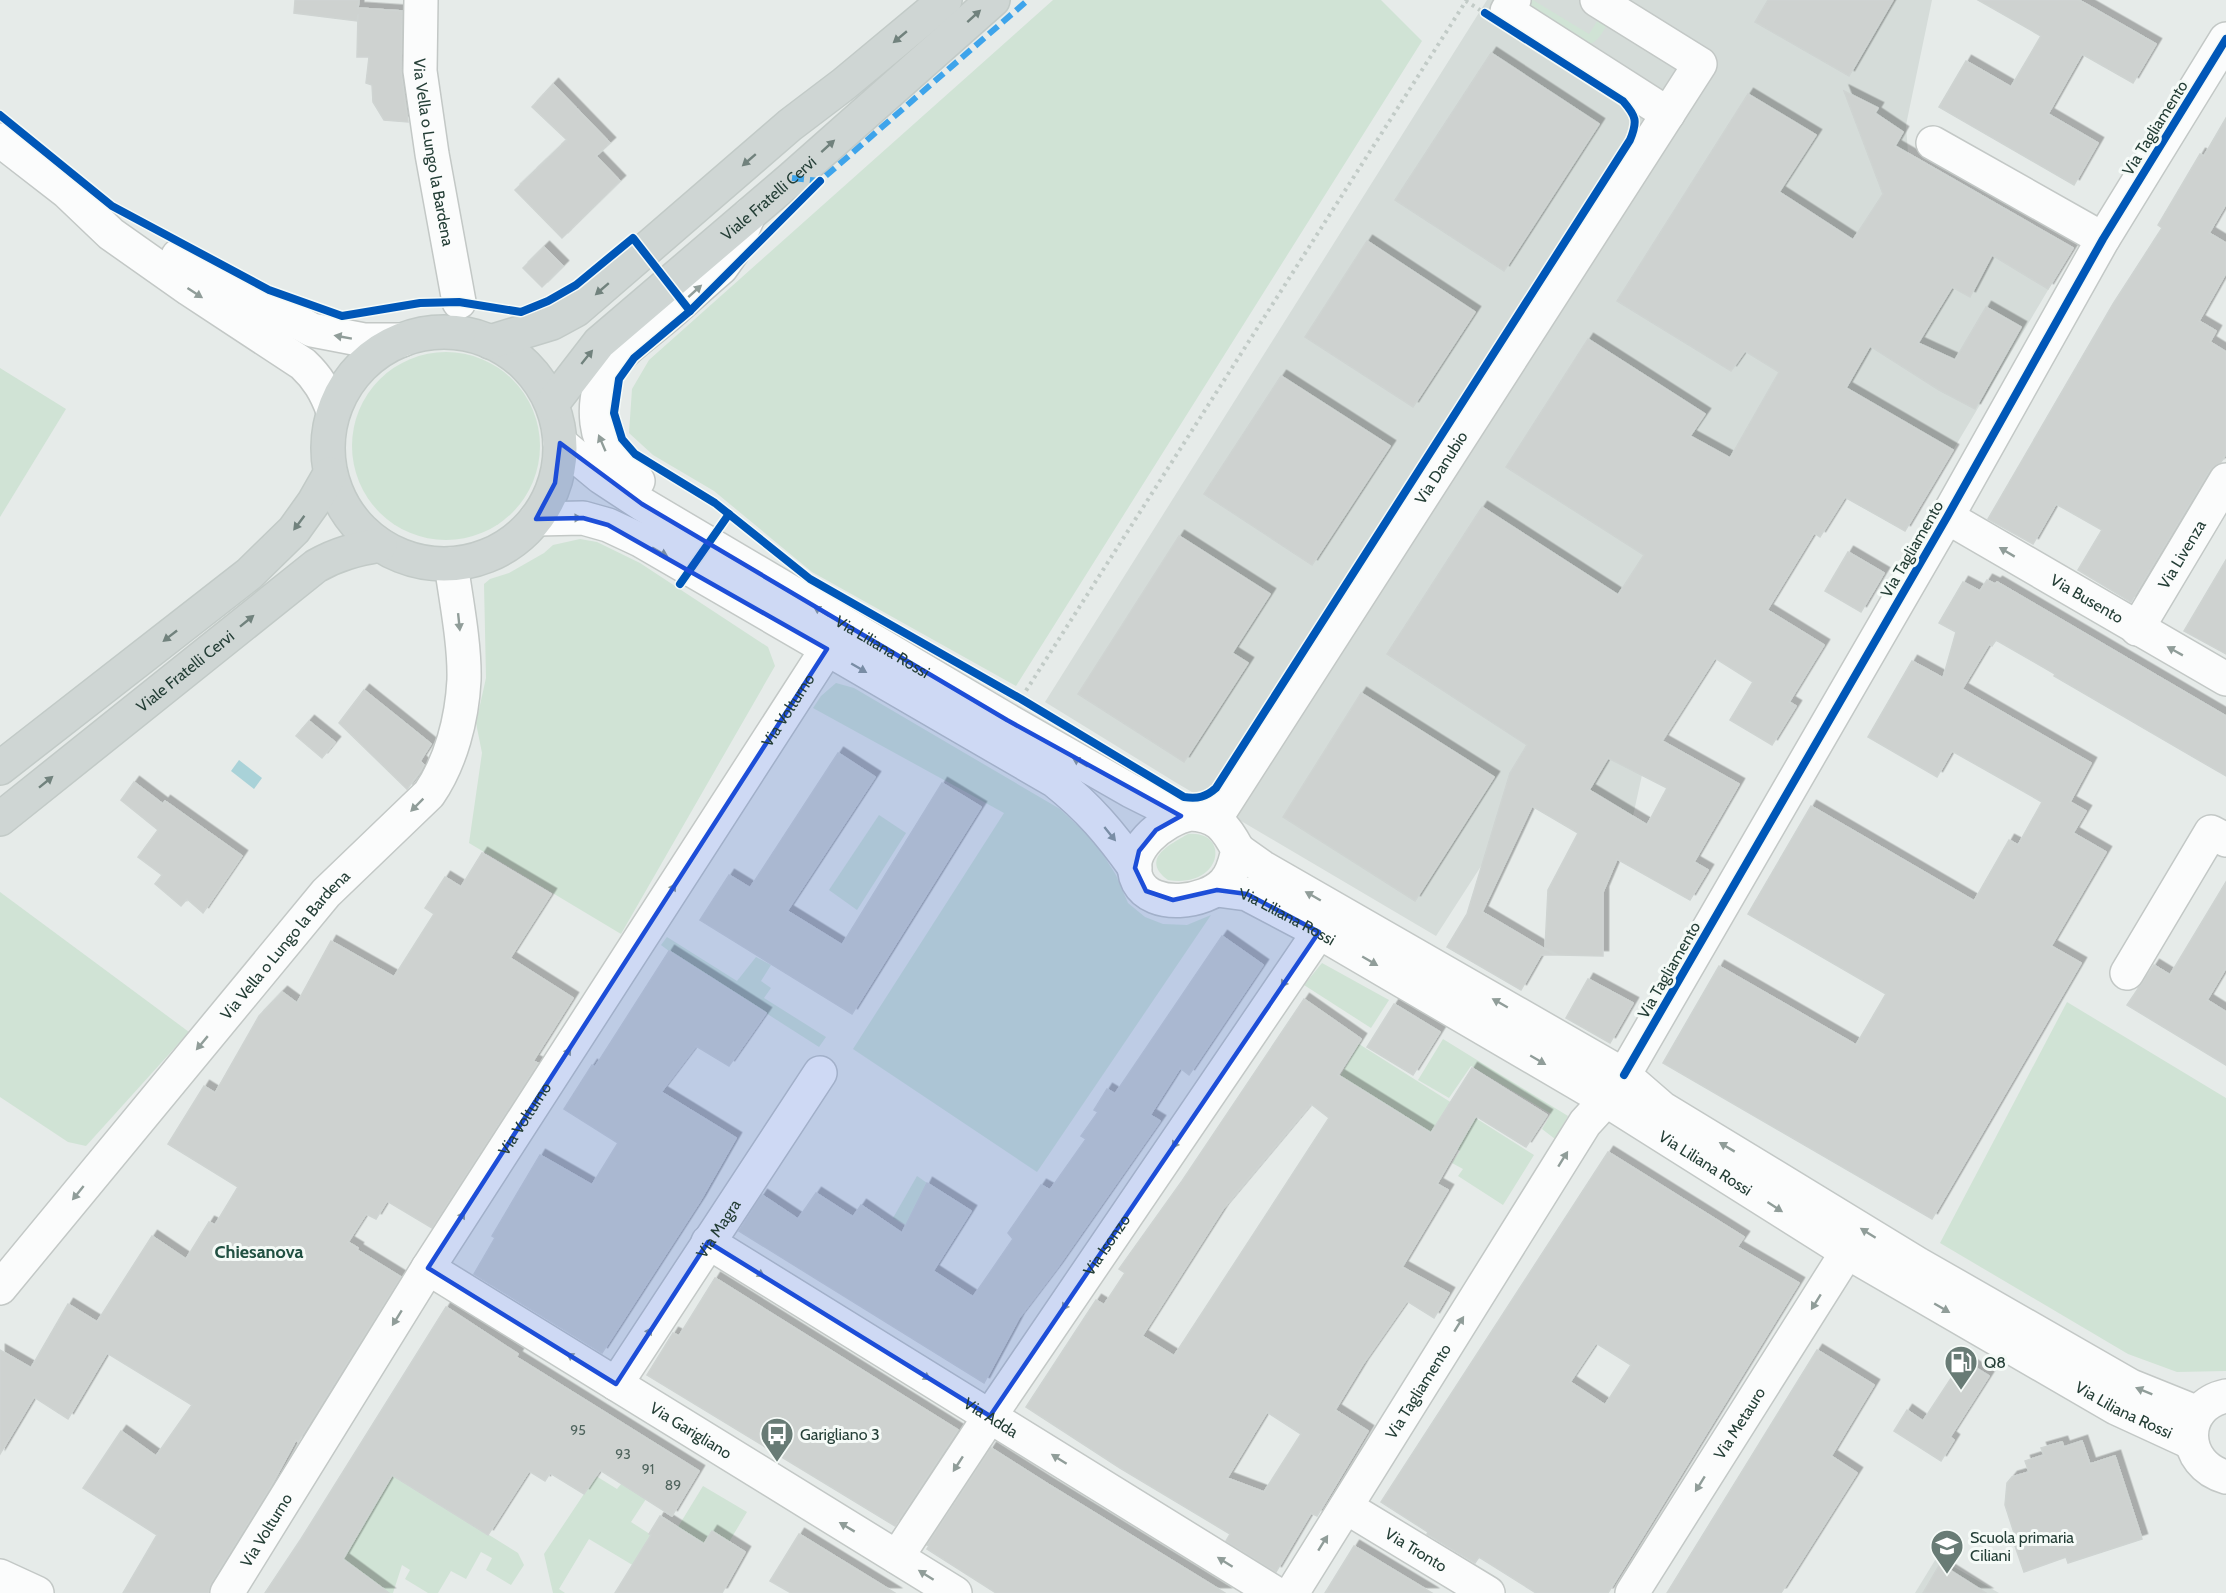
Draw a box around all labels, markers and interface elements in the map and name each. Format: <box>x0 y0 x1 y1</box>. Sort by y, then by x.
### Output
one-way arrow <box>966 10 981 23</box>
one-way arrow <box>892 31 908 44</box>
street label: Via Vella o Lungo la Bardena <box>410 58 458 248</box>
street label: Via Tagliamento <box>2118 77 2192 179</box>
one-way arrow <box>821 139 836 153</box>
street label: Viale Fratelli Cervi <box>717 152 820 244</box>
one-way arrow <box>741 154 757 167</box>
one-way arrow <box>595 282 610 295</box>
one-way arrow <box>688 284 702 298</box>
one-way arrow <box>187 287 203 298</box>
one-way arrow <box>334 332 353 341</box>
one-way arrow <box>580 350 593 365</box>
street label: Via Danubio <box>1411 427 1471 507</box>
one-way arrow <box>597 433 607 451</box>
street label: Via Tagliamento <box>1877 497 1947 601</box>
one-way arrow <box>563 514 582 523</box>
one-way arrow <box>293 515 305 531</box>
street label: Via Livenza <box>2154 516 2210 592</box>
one-way arrow <box>652 547 669 557</box>
one-way arrow <box>1999 547 2015 558</box>
street label: Via Busento <box>2047 570 2127 627</box>
one-way arrow <box>813 605 829 616</box>
street label: Via Liliana Rossi <box>832 611 933 682</box>
one-way arrow <box>454 613 463 632</box>
one-way arrow <box>239 615 255 628</box>
street label: Viale Fratelli Cervi <box>132 626 238 716</box>
one-way arrow <box>162 629 177 641</box>
one-way arrow <box>2167 645 2183 656</box>
one-way arrow <box>851 663 868 673</box>
street label: Via Volturno <box>757 670 818 750</box>
one-way arrow <box>1071 757 1088 767</box>
one-way arrow <box>38 777 53 789</box>
one-way arrow <box>410 798 424 813</box>
one-way arrow <box>1103 826 1116 841</box>
street label: Via Vella o Lungo la Bardena <box>216 866 354 1023</box>
one-way arrow <box>666 883 677 900</box>
street label: Via Liliana Rossi <box>1238 884 1339 949</box>
one-way arrow <box>1304 891 1321 901</box>
street label: Via Tagliamento <box>1634 918 1704 1022</box>
one-way arrow <box>1362 956 1378 967</box>
one-way arrow <box>1281 972 1292 988</box>
one-way arrow <box>1491 998 1508 1008</box>
one-way arrow <box>195 1035 208 1051</box>
one-way arrow <box>560 1047 571 1064</box>
one-way arrow <box>1530 1055 1547 1065</box>
street label: Via Volturno <box>494 1078 555 1159</box>
street label: Via Liliana Rossi <box>1655 1126 1756 1199</box>
one-way arrow <box>1171 1133 1183 1149</box>
one-way arrow <box>1719 1141 1735 1152</box>
one-way arrow <box>1557 1151 1568 1167</box>
one-way arrow <box>72 1185 85 1200</box>
street label: Via Magra <box>692 1195 744 1261</box>
one-way arrow <box>1767 1201 1783 1212</box>
street label: Via Isonzo <box>1079 1210 1134 1279</box>
one-way arrow <box>454 1211 465 1227</box>
one-way arrow <box>1859 1228 1876 1238</box>
district label: Chiesanova <box>215 1241 303 1263</box>
one-way arrow <box>749 1267 765 1278</box>
one-way arrow <box>1061 1294 1073 1310</box>
one-way arrow <box>1811 1294 1822 1310</box>
one-way arrow <box>1934 1302 1950 1313</box>
one-way arrow <box>392 1310 403 1326</box>
one-way arrow <box>1454 1316 1465 1332</box>
one-way arrow <box>642 1327 653 1343</box>
street label: Via Tagliamento <box>1381 1340 1455 1442</box>
fuel station icon: Q8 <box>1943 1344 1979 1391</box>
one-way arrow <box>566 1353 582 1364</box>
place label: Q8 <box>1984 1353 2006 1372</box>
one-way arrow <box>915 1370 931 1381</box>
street label: Via Liliana Rossi <box>2072 1377 2176 1442</box>
street label: Via Metauro <box>1709 1383 1769 1462</box>
one-way arrow <box>2134 1386 2152 1396</box>
street label: Via Adda <box>960 1393 1022 1441</box>
street label: Via Garigliano <box>647 1398 736 1463</box>
bus stop icon: Garigliano 3 <box>759 1416 795 1463</box>
house number: 95 <box>570 1421 586 1439</box>
place label: Garigliano 3 <box>800 1425 880 1444</box>
house number: 93 <box>615 1445 631 1463</box>
one-way arrow <box>1051 1454 1067 1465</box>
one-way arrow <box>952 1456 964 1472</box>
house number: 91 <box>642 1460 654 1478</box>
house number: 89 <box>665 1476 681 1494</box>
one-way arrow <box>1695 1476 1706 1493</box>
street label: Via Volturno <box>236 1490 296 1570</box>
one-way arrow <box>839 1521 855 1532</box>
street label: Via Tronto <box>1382 1523 1451 1576</box>
school or university icon: Scuola primaria Ciliani <box>1929 1528 1965 1575</box>
place label: Scuola primaria Ciliani <box>1970 1528 2074 1565</box>
one-way arrow <box>1318 1535 1329 1551</box>
one-way arrow <box>1217 1557 1233 1568</box>
one-way arrow <box>918 1570 934 1581</box>

